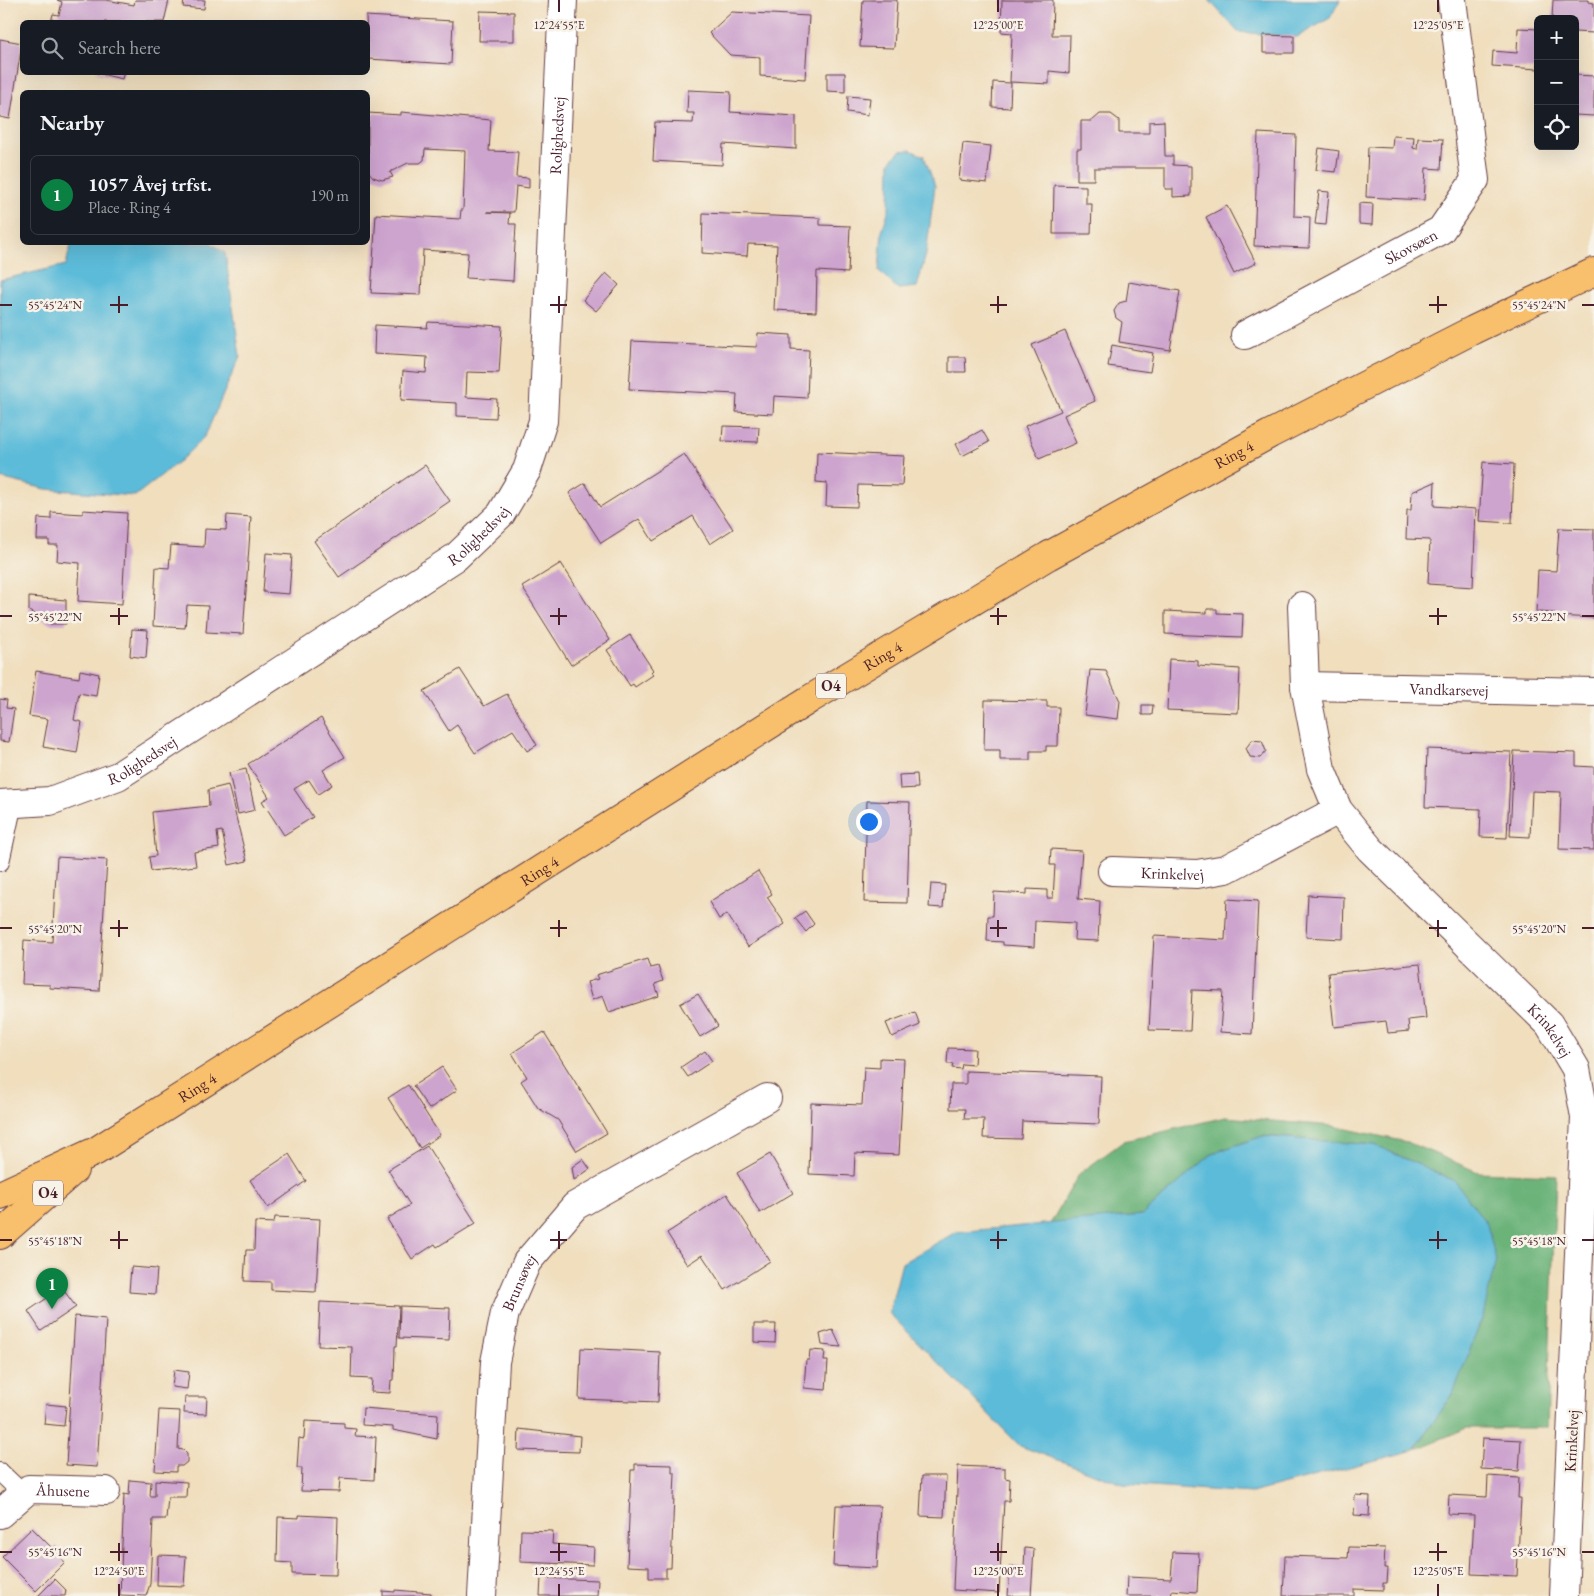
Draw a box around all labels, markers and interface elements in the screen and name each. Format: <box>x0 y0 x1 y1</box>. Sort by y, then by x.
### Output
map controls <box>1534 15 1579 150</box>
button: + <box>1534 15 1579 60</box>
text: 12°24'55"E <box>533 17 585 33</box>
text: 12°25'00"E <box>972 17 1024 33</box>
text: 12°25'05"E <box>1412 17 1464 33</box>
search box <box>20 20 370 75</box>
icon: search <box>38 34 66 62</box>
text: Search here <box>78 35 160 60</box>
button: − <box>1534 60 1579 105</box>
street label: Rolighedsvej <box>545 96 569 175</box>
button: locate <box>1534 105 1579 150</box>
text: Nearby <box>40 109 104 136</box>
text: 1057 Åvej trfst. <box>88 172 212 197</box>
text: 1 <box>53 185 61 206</box>
text: 190 m <box>310 185 349 206</box>
text: Place · Ring 4 <box>88 197 171 218</box>
street label: Skovsøen <box>1381 224 1442 269</box>
text: 55°45'24"N <box>28 297 82 313</box>
text: 55°45'24"N <box>1512 297 1566 313</box>
street label: Ring 4 <box>1210 435 1257 474</box>
street label: Rolighedsvej <box>444 503 514 571</box>
text: 55°45'22"N <box>28 609 82 625</box>
text: 55°45'22"N <box>1512 609 1566 625</box>
street label: Ring 4 <box>859 636 906 676</box>
road number: O4 <box>816 674 846 698</box>
street label: Vandkarsevej <box>1409 678 1489 701</box>
street label: Rolighedsvej <box>105 731 181 790</box>
your location <box>856 809 882 835</box>
street label: Ring 4 <box>516 851 563 891</box>
street label: Krinkelvej <box>1140 862 1205 885</box>
text: 55°45'20"N <box>28 921 82 937</box>
text: 55°45'20"N <box>1512 921 1566 937</box>
street label: Krinkelvej <box>1523 999 1576 1061</box>
street label: Ring 4 <box>174 1067 221 1108</box>
road number: O4 <box>33 1180 63 1206</box>
text: 55°45'18"N <box>28 1233 82 1249</box>
text: 55°45'18"N <box>1512 1233 1566 1249</box>
street label: Brunsøvej <box>497 1249 541 1314</box>
pin: 1 <box>36 1268 68 1309</box>
street label: Krinkelvej <box>1559 1409 1584 1473</box>
street label: Åhusene <box>34 1479 90 1502</box>
text: 55°45'16"N <box>28 1544 82 1560</box>
text: 55°45'16"N <box>1512 1544 1566 1560</box>
text: 12°24'50"E <box>93 1563 145 1579</box>
text: 12°24'55"E <box>533 1563 585 1579</box>
text: 12°25'00"E <box>972 1563 1024 1579</box>
text: 12°25'05"E <box>1412 1563 1464 1579</box>

